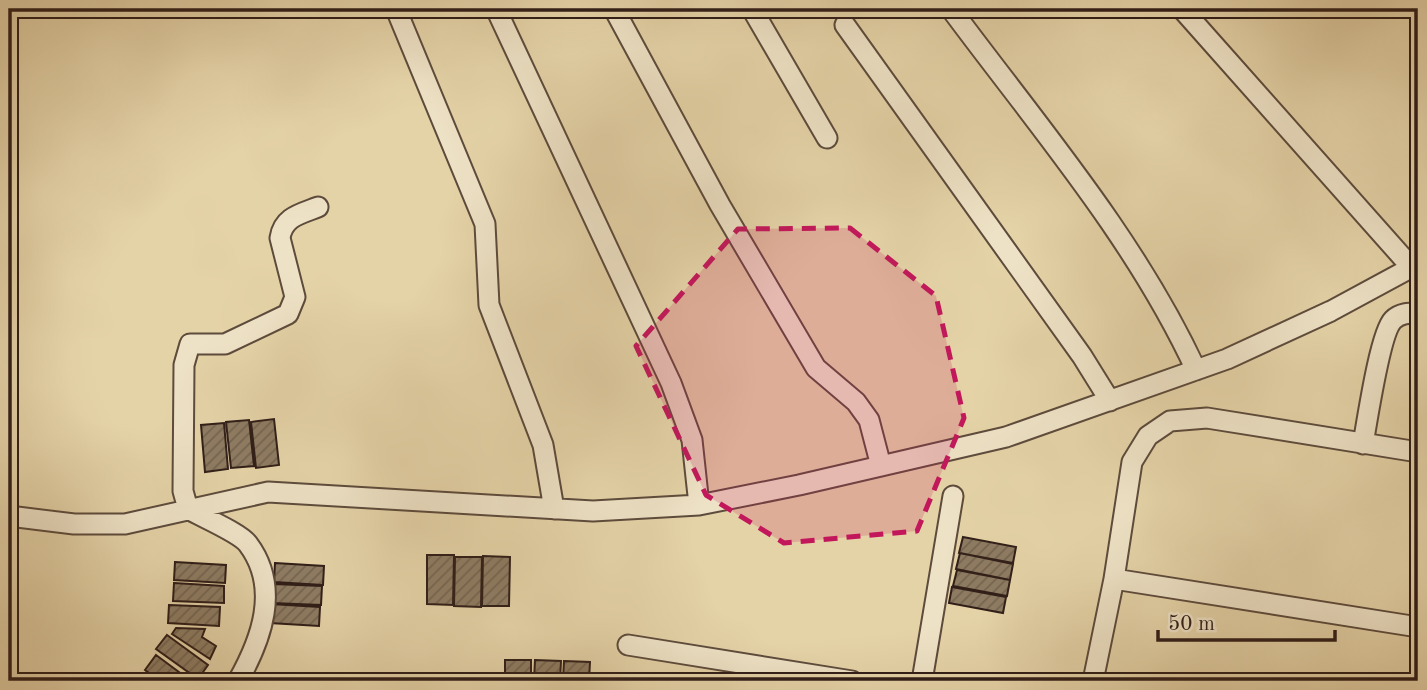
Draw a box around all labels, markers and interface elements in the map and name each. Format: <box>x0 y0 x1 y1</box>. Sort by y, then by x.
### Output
scale bar <box>1158 599 1334 643</box>
text: 50 m <box>1168 614 1215 635</box>

